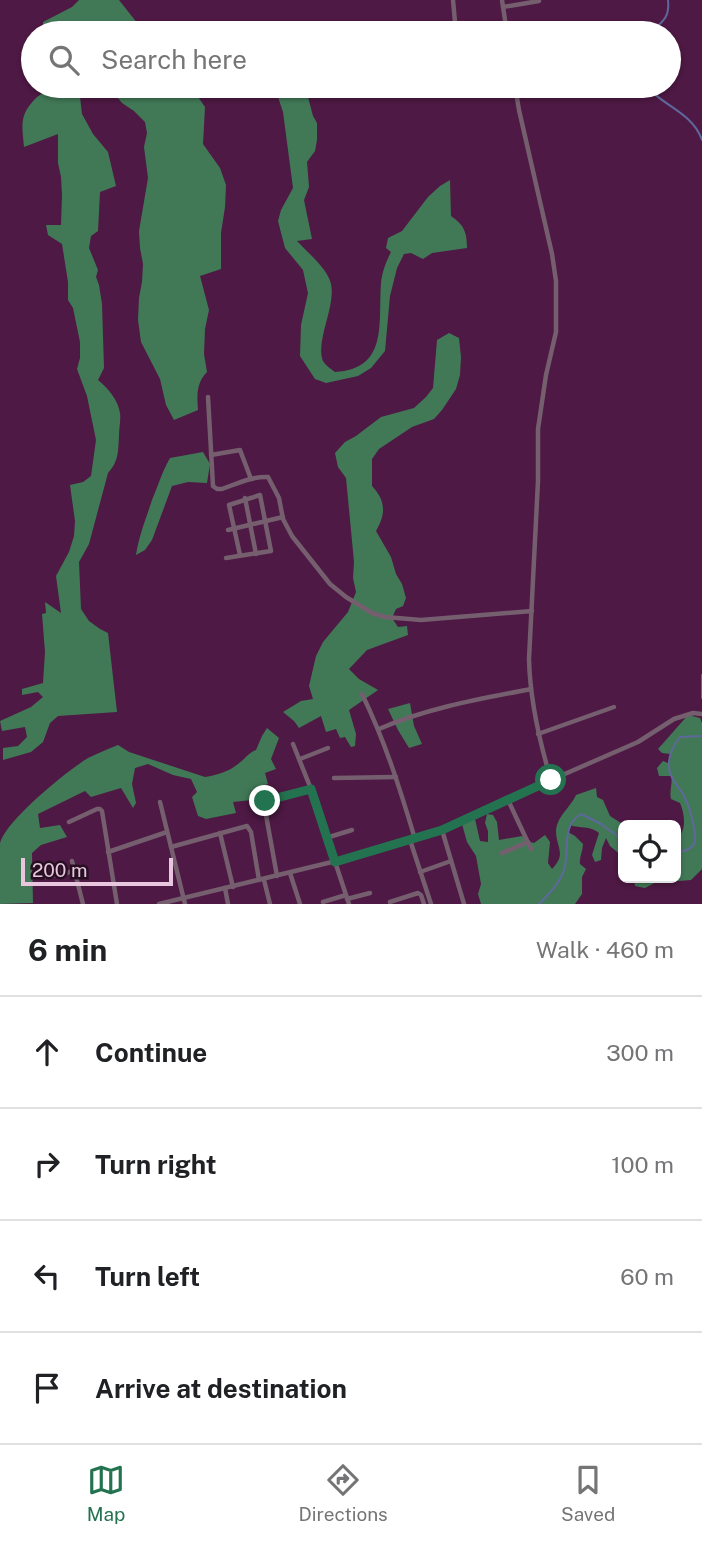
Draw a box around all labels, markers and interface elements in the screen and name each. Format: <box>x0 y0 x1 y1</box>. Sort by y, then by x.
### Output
search box <box>21 21 681 98</box>
icon: search <box>45 41 83 79</box>
text: Search here <box>101 44 247 75</box>
route start <box>535 764 566 795</box>
route end <box>249 785 280 816</box>
map controls <box>618 820 681 883</box>
button: locate <box>618 820 681 883</box>
scale bar <box>21 855 173 887</box>
text: 200 m <box>32 859 88 881</box>
text: 6 min <box>28 932 107 968</box>
text: Walk · 460 m <box>536 936 674 963</box>
icon: ahead <box>28 1033 66 1071</box>
text: Continue <box>95 1037 207 1068</box>
text: 300 m <box>606 1039 674 1066</box>
icon: right <box>28 1145 66 1183</box>
text: Turn right <box>95 1149 217 1180</box>
text: 100 m <box>611 1151 674 1178</box>
icon: left <box>28 1257 66 1295</box>
text: Turn left <box>95 1261 200 1292</box>
text: 60 m <box>620 1263 674 1290</box>
icon: arrive <box>28 1369 66 1407</box>
text: Arrive at destination <box>95 1373 347 1404</box>
tab: Map <box>87 1461 125 1525</box>
tab: Directions <box>298 1461 388 1525</box>
tab: Saved <box>561 1461 615 1525</box>

